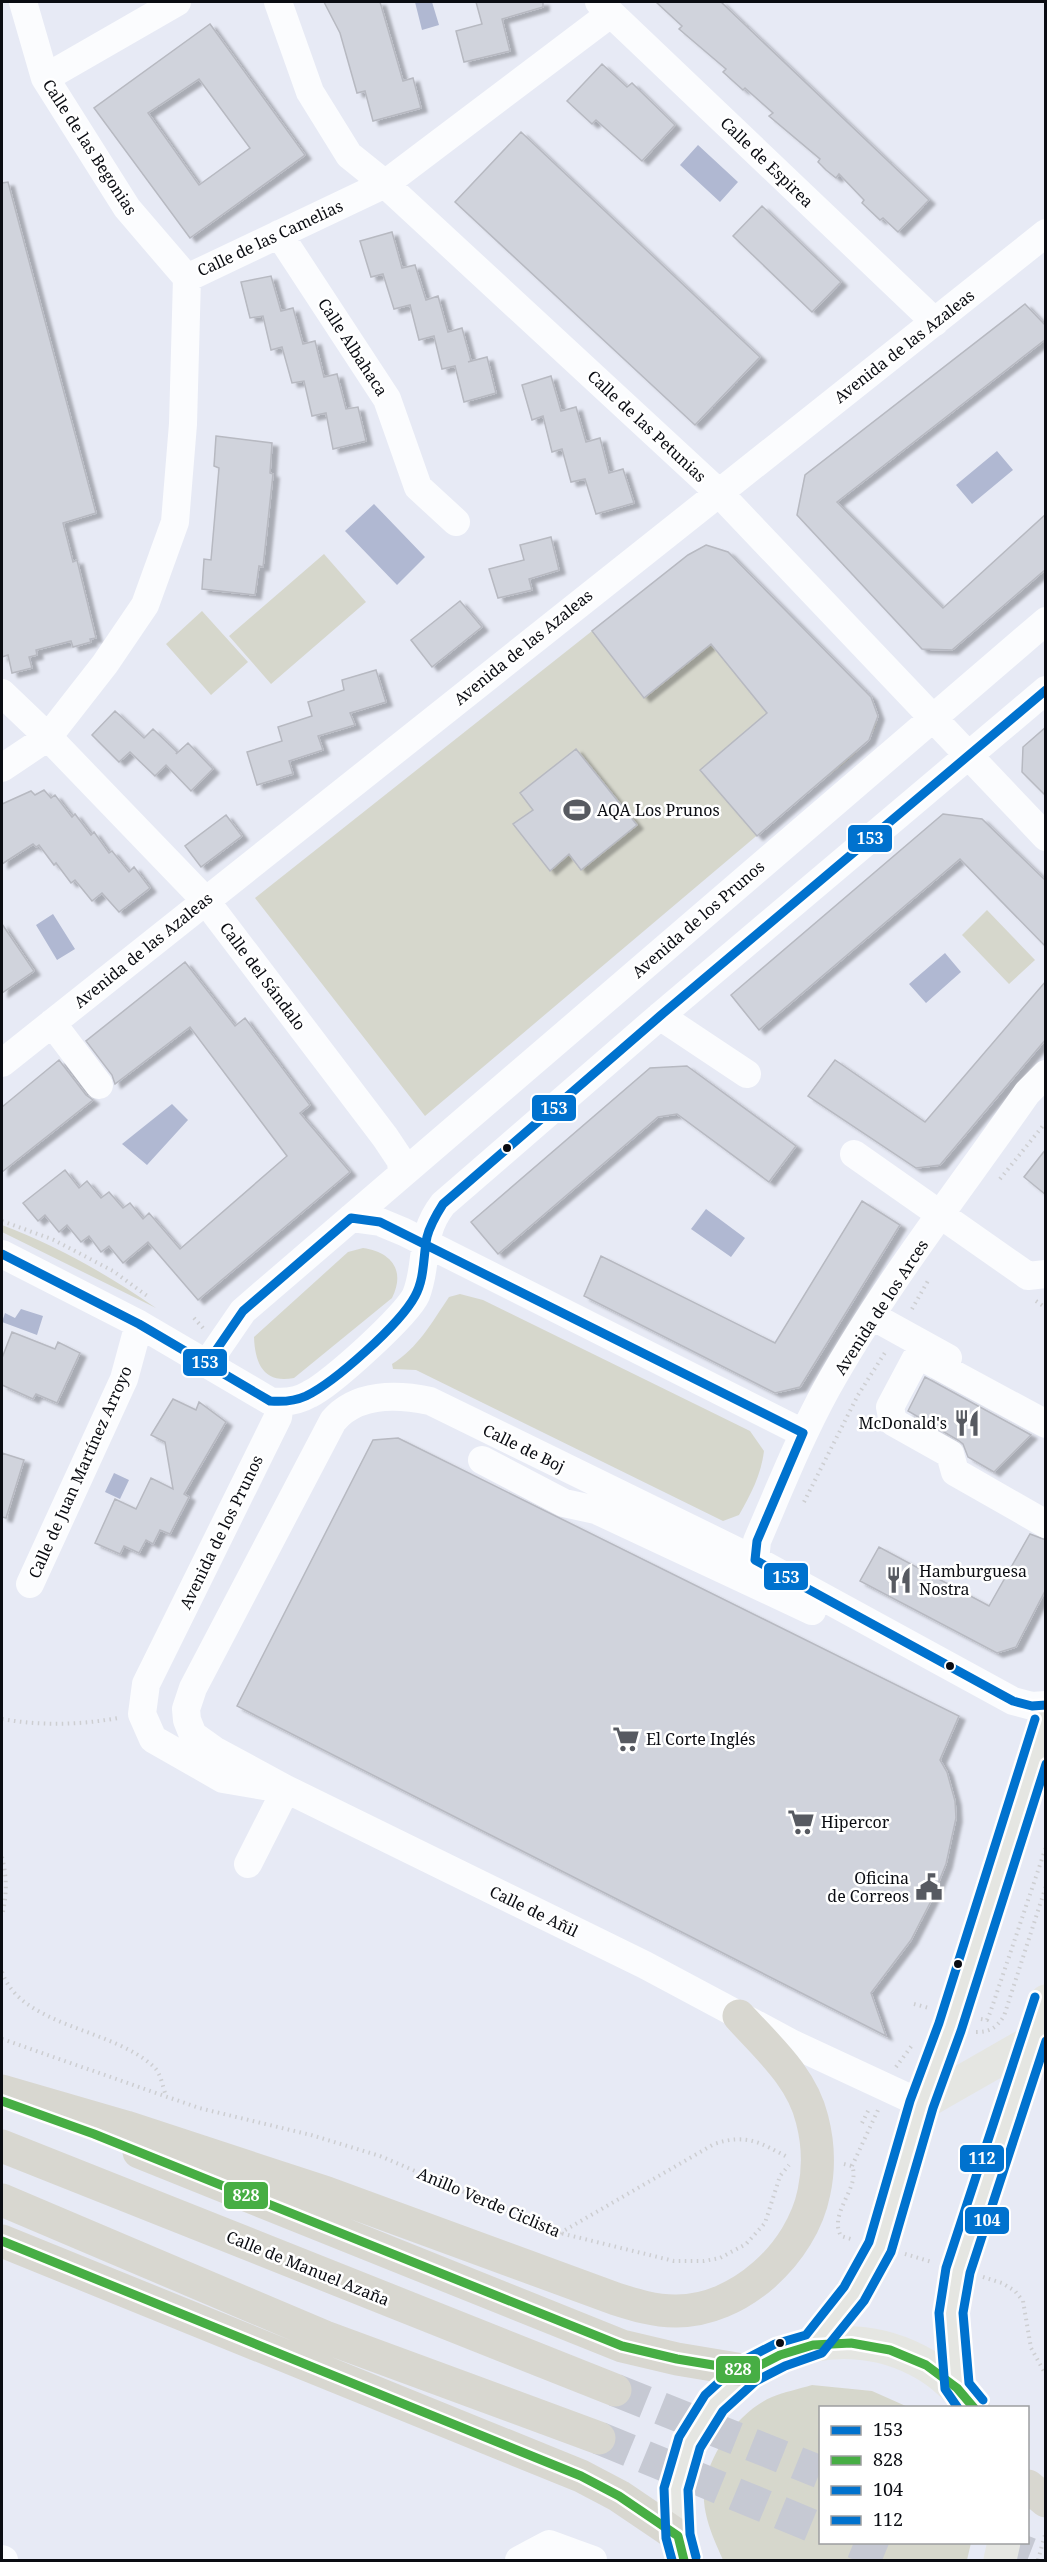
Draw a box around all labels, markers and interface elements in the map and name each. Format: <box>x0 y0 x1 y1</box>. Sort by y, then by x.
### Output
street label: Calle de las Begonias <box>38 75 142 219</box>
street label: Calle de Espirea <box>716 112 818 212</box>
street label: Calle de las Camelias <box>194 195 346 281</box>
street label: Avenida de las Azaleas <box>829 284 979 408</box>
street label: Calle Albahaca <box>313 294 393 400</box>
street label: Calle de las Petunias <box>583 365 711 487</box>
street label: Avenida de las Azaleas <box>449 584 597 710</box>
sports icon: AQA Los Prunos <box>562 795 592 825</box>
place label: AQA Los Prunos <box>597 799 720 821</box>
line badge: 153 <box>847 824 893 853</box>
text: 153 <box>856 827 884 849</box>
street label: Avenida de los Prunos <box>627 855 769 983</box>
street label: Avenida de las Azaleas <box>69 887 217 1013</box>
street label: Calle del Sándalo <box>215 917 311 1035</box>
line badge: 153 <box>531 1094 577 1122</box>
text: 153 <box>540 1097 568 1119</box>
unlabelled marker <box>501 1142 513 1154</box>
street label: Avenida de los Arces <box>829 1235 933 1379</box>
line badge: 153 <box>182 1348 228 1377</box>
text: 153 <box>191 1351 219 1373</box>
street label: Calle de Juan Martínez Arroyo <box>23 1362 137 1582</box>
restaurant icon: McDonald's <box>952 1408 982 1438</box>
place label: McDonald's <box>858 1412 947 1434</box>
street label: Calle de Boj <box>479 1419 569 1477</box>
street label: Avenida de los Prunos <box>174 1451 268 1613</box>
place label: Hamburguesa Nostra <box>919 1560 1027 1600</box>
line badge: 153 <box>763 1562 809 1591</box>
restaurant icon: Hamburguesa Nostra <box>884 1565 914 1595</box>
text: 153 <box>772 1566 800 1588</box>
unlabelled marker <box>944 1660 956 1672</box>
supermarket icon: El Corte Inglés <box>611 1724 641 1754</box>
place label: El Corte Inglés <box>646 1728 756 1750</box>
supermarket icon: Hipercor <box>786 1807 816 1837</box>
place label: Hipercor <box>821 1811 890 1833</box>
place label: Oficina de Correos <box>827 1867 909 1907</box>
public building icon: Oficina de Correos <box>914 1872 944 1902</box>
street label: Calle de Añil <box>486 1880 582 1942</box>
unlabelled marker <box>952 1958 964 1970</box>
line badge: 112 <box>959 2144 1005 2173</box>
text: 112 <box>968 2147 996 2169</box>
street label: Anillo Verde Ciclista <box>414 2162 564 2242</box>
line badge: 828 <box>223 2181 269 2210</box>
text: 828 <box>232 2184 260 2206</box>
line badge: 104 <box>964 2206 1010 2235</box>
text: 104 <box>973 2209 1001 2231</box>
street label: Calle de Manuel Azaña <box>223 2225 393 2311</box>
unlabelled marker <box>774 2337 786 2349</box>
line badge: 828 <box>715 2355 761 2384</box>
text: 828 <box>724 2358 752 2380</box>
legend <box>819 2406 1029 2544</box>
text: 153 <box>873 2417 903 2441</box>
text: 828 <box>873 2447 903 2471</box>
text: 104 <box>873 2477 903 2501</box>
text: 112 <box>873 2507 903 2531</box>

